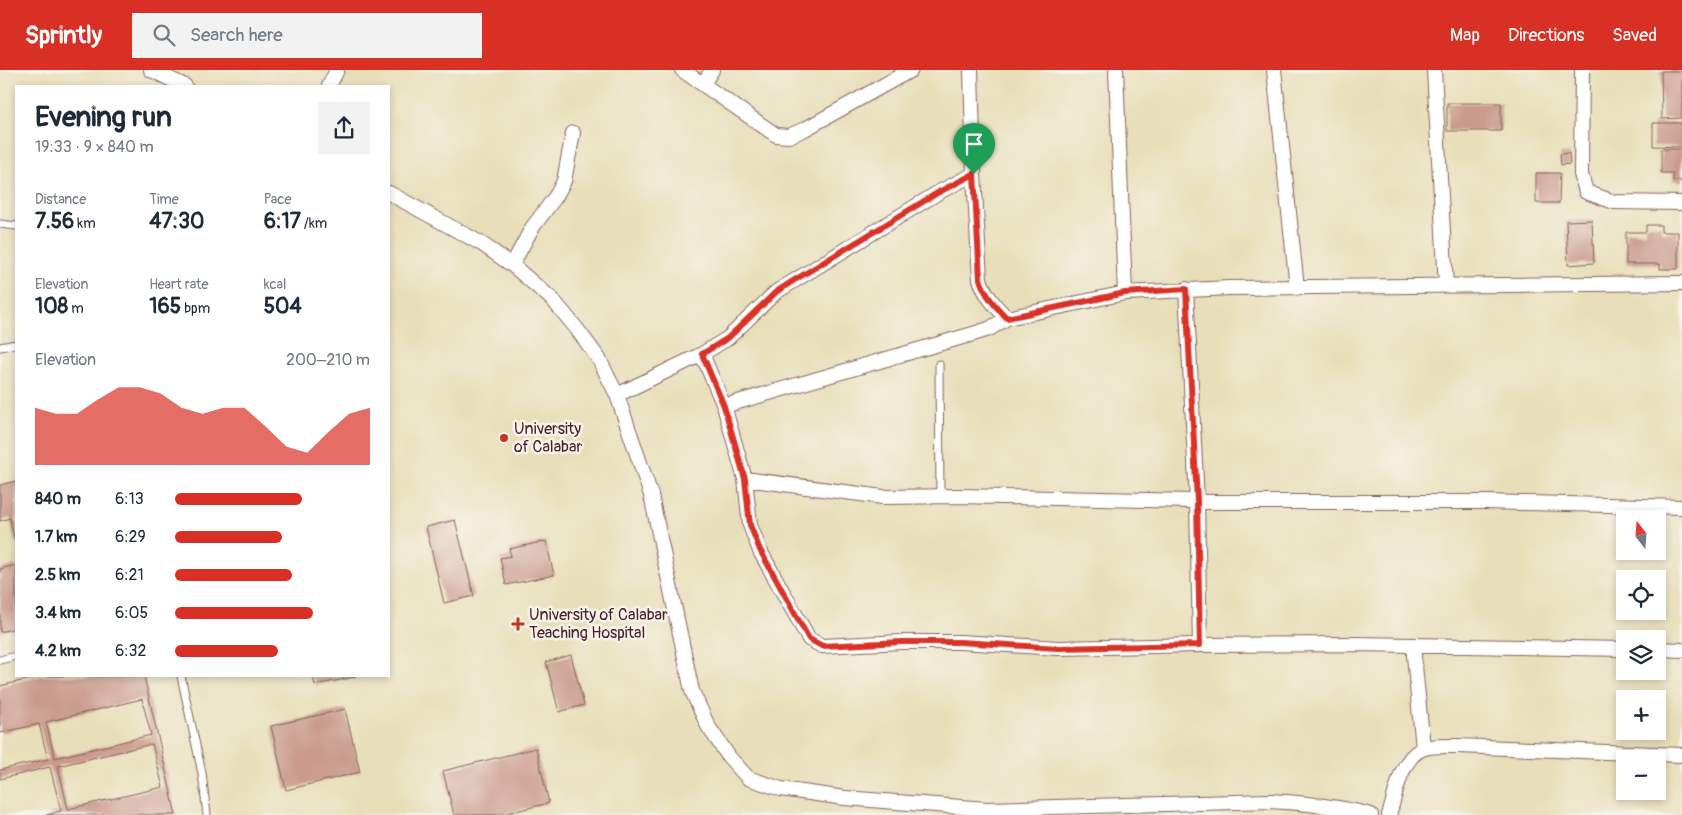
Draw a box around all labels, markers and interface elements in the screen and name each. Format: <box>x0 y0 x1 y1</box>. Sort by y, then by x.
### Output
search box <box>132 13 482 58</box>
text: Sprintly <box>25 21 102 50</box>
icon: search <box>150 21 178 49</box>
text: Search here <box>190 23 283 47</box>
text: Map <box>1450 24 1480 47</box>
text: Directions <box>1508 24 1584 47</box>
text: Saved <box>1612 24 1657 47</box>
text: Evening run <box>35 100 172 135</box>
button: share <box>318 102 370 154</box>
pin <box>953 123 995 174</box>
icon: arrive <box>960 130 988 158</box>
text: 19:33 · 9 × 840 m <box>35 137 154 157</box>
text: Distance <box>35 191 86 208</box>
text: Time <box>149 191 179 208</box>
text: Pace <box>264 191 291 208</box>
text: 7.56 <box>35 208 74 235</box>
text: 47:30 <box>149 208 204 235</box>
text: 6:17 <box>264 208 301 235</box>
text: km <box>74 215 96 232</box>
text: /km <box>301 215 327 232</box>
text: Elevation <box>35 276 88 293</box>
text: Heart rate <box>149 276 208 293</box>
text: kcal <box>264 276 286 293</box>
text: 108 <box>35 293 68 320</box>
text: 165 <box>149 293 181 320</box>
text: 504 <box>264 293 302 320</box>
text: m <box>68 300 84 317</box>
text: bpm <box>181 300 210 317</box>
text: Elevation <box>35 350 96 370</box>
text: 200–210 m <box>286 350 370 370</box>
place label: University of Calabar <box>514 419 582 457</box>
marker: University of Calabar <box>498 432 510 444</box>
text: 840 m <box>35 489 81 509</box>
text: 6:13 <box>115 489 144 509</box>
north arrow <box>1616 510 1666 560</box>
map controls <box>1616 510 1666 800</box>
text: 1.7 km <box>35 527 78 547</box>
text: 6:29 <box>115 527 146 547</box>
text: 2.5 km <box>35 565 80 585</box>
text: 6:21 <box>115 565 144 585</box>
button: locate <box>1616 570 1666 620</box>
text: 3.4 km <box>35 603 81 623</box>
text: 6:05 <box>115 603 148 623</box>
place label: University of Calabar Teaching Hospital <box>529 605 668 643</box>
marker: University of Calabar Teaching Hospital <box>511 617 525 631</box>
button: layers <box>1616 630 1666 680</box>
text: 4.2 km <box>35 641 81 661</box>
text: 6:32 <box>115 641 146 661</box>
button: + <box>1616 690 1666 740</box>
button: − <box>1616 750 1666 800</box>

